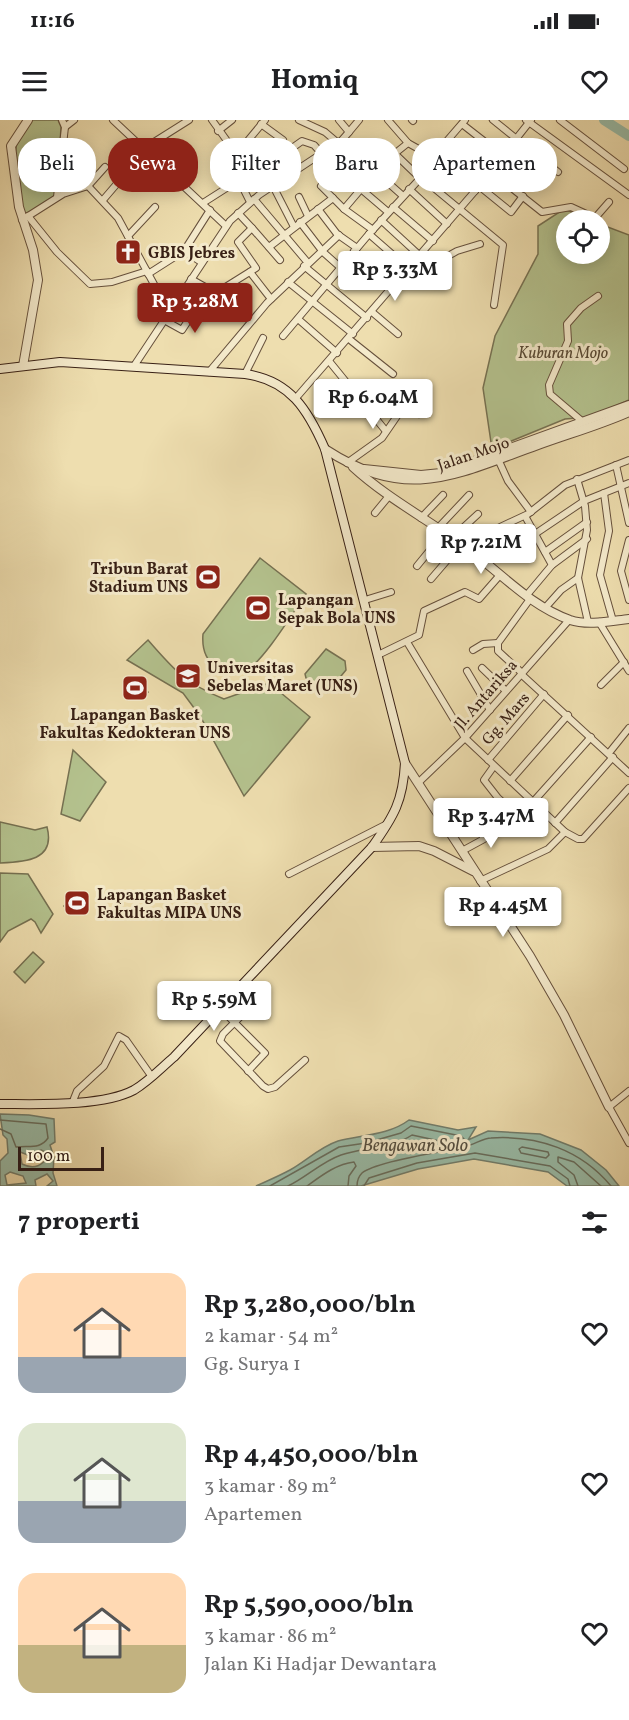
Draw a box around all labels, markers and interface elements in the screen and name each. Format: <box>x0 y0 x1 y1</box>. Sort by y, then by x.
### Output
text: 11:16 <box>30 6 75 37</box>
text: Homiq <box>271 62 358 100</box>
icon: menu <box>18 65 51 98</box>
icon: heart <box>578 65 611 98</box>
chip: Beli <box>18 138 96 192</box>
chip: Sewa <box>108 138 198 192</box>
chip: Filter <box>210 138 301 192</box>
chip: Baru <box>313 138 400 192</box>
chip: Apartemen <box>412 138 557 192</box>
map controls <box>556 210 610 264</box>
button: locate <box>556 210 610 264</box>
church icon: GBIS Jebres <box>113 237 143 267</box>
place label: GBIS Jebres <box>148 243 235 265</box>
pin: Rp 3.33M <box>333 251 457 302</box>
text: Rp 3.33M <box>352 256 438 284</box>
pin: Rp 3.28M <box>133 283 257 334</box>
text: Rp 3.28M <box>151 288 239 316</box>
park label: Kuburan Mojo <box>518 343 609 365</box>
pin: Rp 6.04M <box>311 379 435 430</box>
text: Rp 6.04M <box>328 384 418 412</box>
street label: Jalan Mojo <box>435 432 513 477</box>
pin: Rp 7.21M <box>419 524 543 575</box>
text: Rp 7.21M <box>440 529 522 557</box>
place label: Tribun Barat Stadium UNS <box>89 559 188 599</box>
sports icon: Tribun Barat Stadium UNS <box>193 562 223 592</box>
place label: Lapangan Sepak Bola UNS <box>278 590 396 630</box>
sports icon: Lapangan Sepak Bola UNS <box>243 593 273 623</box>
street label: Jl. Antariksa <box>450 655 523 735</box>
place label: Universitas Sebelas Maret (UNS) <box>207 658 358 698</box>
school or university icon: Universitas Sebelas Maret (UNS) <box>173 661 203 691</box>
sports icon: Lapangan Basket Fakultas Kedokteran UNS <box>120 673 150 703</box>
street label: Gg. Mars <box>477 688 536 750</box>
place label: Lapangan Basket Fakultas Kedokteran UNS <box>40 705 231 745</box>
pin: Rp 3.47M <box>429 798 553 849</box>
text: Rp 3.47M <box>447 803 535 831</box>
place label: Lapangan Basket Fakultas MIPA UNS <box>97 885 242 925</box>
pin: Rp 4.45M <box>441 887 565 938</box>
sports icon: Lapangan Basket Fakultas MIPA UNS <box>62 888 92 918</box>
text: Rp 4.45M <box>458 892 548 920</box>
pin: Rp 5.59M <box>152 981 276 1032</box>
text: Rp 5.59M <box>171 986 257 1014</box>
water label: Bengawan Solo <box>362 1134 468 1159</box>
scale bar <box>18 1144 104 1172</box>
text: 100 m <box>27 1146 70 1168</box>
text: 7 properti <box>18 1204 140 1240</box>
icon: filters <box>578 1206 611 1239</box>
text: Rp 3,280,000/bln <box>204 1287 416 1323</box>
icon: home <box>66 1297 138 1369</box>
icon: heart <box>578 1317 611 1350</box>
text: 2 kamar · 54 m² <box>204 1323 338 1351</box>
text: Gg. Surya 1 <box>204 1351 301 1379</box>
text: Rp 4,450,000/bln <box>204 1437 418 1473</box>
icon: home <box>66 1447 138 1519</box>
icon: heart <box>578 1467 611 1500</box>
text: 3 kamar · 89 m² <box>204 1473 337 1501</box>
text: Apartemen <box>204 1501 303 1529</box>
text: Rp 5,590,000/bln <box>204 1587 414 1623</box>
icon: home <box>66 1597 138 1669</box>
icon: heart <box>578 1617 611 1650</box>
text: 3 kamar · 86 m² <box>204 1623 336 1651</box>
text: Jalan Ki Hadjar Dewantara <box>204 1651 437 1679</box>

